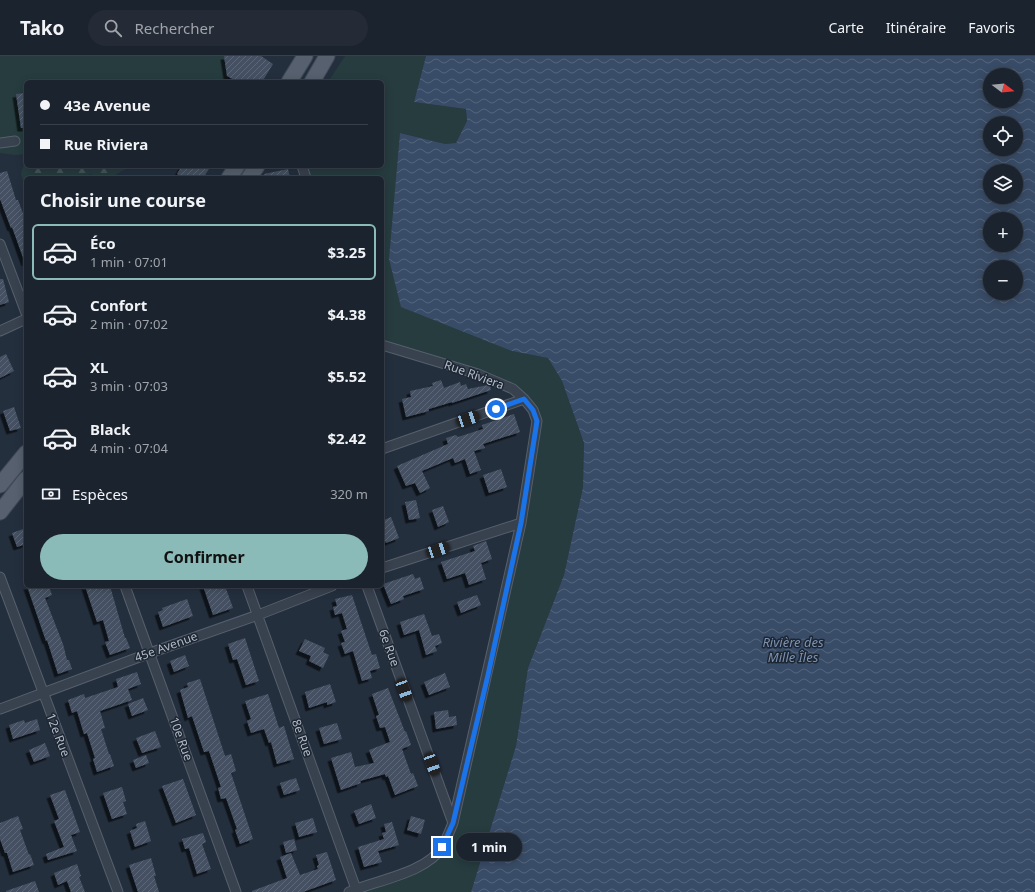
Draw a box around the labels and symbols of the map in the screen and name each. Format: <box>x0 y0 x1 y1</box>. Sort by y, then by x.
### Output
north arrow <box>983 68 1023 108</box>
street label: Rue Riviera <box>442 356 507 393</box>
route start <box>487 400 505 418</box>
car <box>455 409 481 429</box>
car <box>425 541 451 559</box>
street label: 45e Avenue <box>132 627 200 666</box>
street label: 6e Rue <box>375 627 404 669</box>
water label: Rivière des Mille Îles <box>762 633 824 666</box>
car <box>394 677 414 703</box>
street label: 12e Rue <box>42 711 75 759</box>
street label: 10e Rue <box>166 715 197 763</box>
street label: 8e Rue <box>288 717 317 759</box>
car <box>422 751 442 777</box>
callout: 1 min <box>456 833 522 861</box>
route end <box>433 838 451 856</box>

